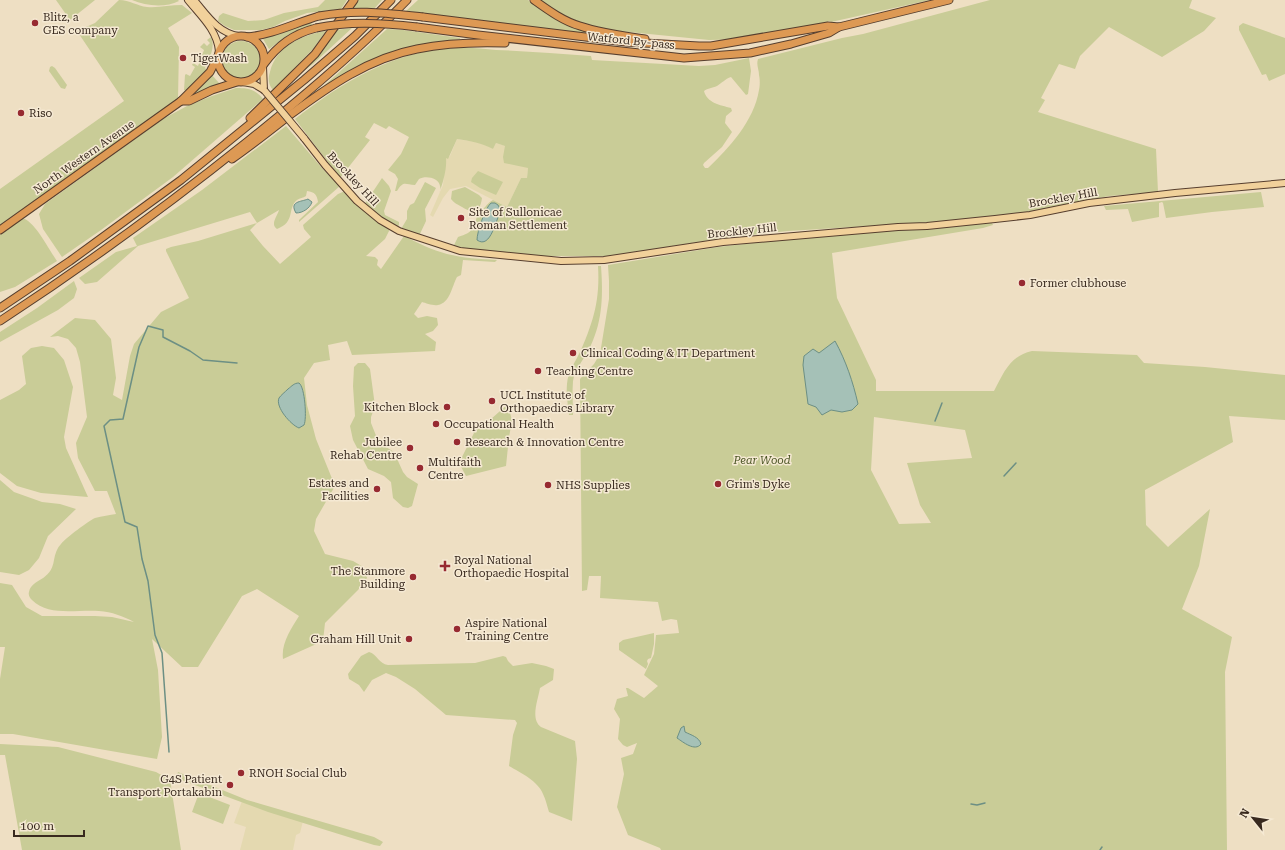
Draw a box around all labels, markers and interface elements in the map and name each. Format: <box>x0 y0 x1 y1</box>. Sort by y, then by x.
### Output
place label: Blitz, a GES company <box>43 11 118 37</box>
marker: Blitz, a GES company <box>30 18 40 28</box>
street label: Watford By-pass <box>587 30 675 52</box>
place label: TigerWash <box>191 52 247 65</box>
marker: TigerWash <box>178 53 188 63</box>
place label: Riso <box>29 107 52 120</box>
marker: Riso <box>16 108 26 118</box>
street label: North Western Avenue <box>31 117 137 197</box>
street label: Brockley Hill <box>325 149 382 209</box>
street label: Brockley Hill <box>1028 185 1099 210</box>
place label: Site of Sullonicae Roman Settlement <box>469 206 567 232</box>
marker: Site of Sullonicae Roman Settlement <box>456 213 466 223</box>
street label: Brockley Hill <box>707 221 778 241</box>
place label: Former clubhouse <box>1030 277 1126 290</box>
marker: Former clubhouse <box>1017 278 1027 288</box>
place label: Clinical Coding & IT Department <box>581 347 755 360</box>
marker: Clinical Coding & IT Department <box>568 348 578 358</box>
place label: Teaching Centre <box>546 365 633 378</box>
marker: Teaching Centre <box>533 366 543 376</box>
place label: UCL Institute of Orthopaedics Library <box>500 389 615 415</box>
marker: UCL Institute of Orthopaedics Library <box>487 396 497 406</box>
place label: Kitchen Block <box>364 401 439 414</box>
marker: Kitchen Block <box>442 402 452 412</box>
place label: Occupational Health <box>444 418 554 431</box>
marker: Occupational Health <box>431 419 441 429</box>
place label: Jubilee Rehab Centre <box>330 436 402 462</box>
place label: Research & Innovation Centre <box>465 436 624 449</box>
marker: Research & Innovation Centre <box>452 437 462 447</box>
marker: Jubilee Rehab Centre <box>405 443 415 453</box>
park label: Pear Wood <box>732 454 791 467</box>
place label: Multifaith Centre <box>428 456 481 482</box>
marker: Multifaith Centre <box>415 463 425 473</box>
place label: Estates and Facilities <box>309 477 369 503</box>
place label: Grim's Dyke <box>726 478 790 491</box>
place label: NHS Supplies <box>556 479 630 492</box>
marker: Grim's Dyke <box>713 479 723 489</box>
marker: NHS Supplies <box>543 480 553 490</box>
marker: Estates and Facilities <box>372 484 382 494</box>
place label: Royal National Orthopaedic Hospital <box>454 554 570 580</box>
marker: Royal National Orthopaedic Hospital <box>439 560 451 572</box>
place label: The Stanmore Building <box>331 565 406 591</box>
marker: The Stanmore Building <box>408 572 418 582</box>
place label: Aspire National Training Centre <box>465 617 549 643</box>
marker: Aspire National Training Centre <box>452 624 462 634</box>
place label: Graham Hill Unit <box>311 633 401 646</box>
marker: Graham Hill Unit <box>404 634 414 644</box>
place label: RNOH Social Club <box>249 767 347 780</box>
marker: RNOH Social Club <box>236 768 246 778</box>
place label: G4S Patient Transport Portakabin <box>108 773 222 799</box>
marker: G4S Patient Transport Portakabin <box>225 780 235 790</box>
north arrow <box>1233 798 1273 838</box>
text: N <box>1237 806 1253 820</box>
scale bar <box>14 812 84 838</box>
text: 100 m <box>20 819 54 833</box>

